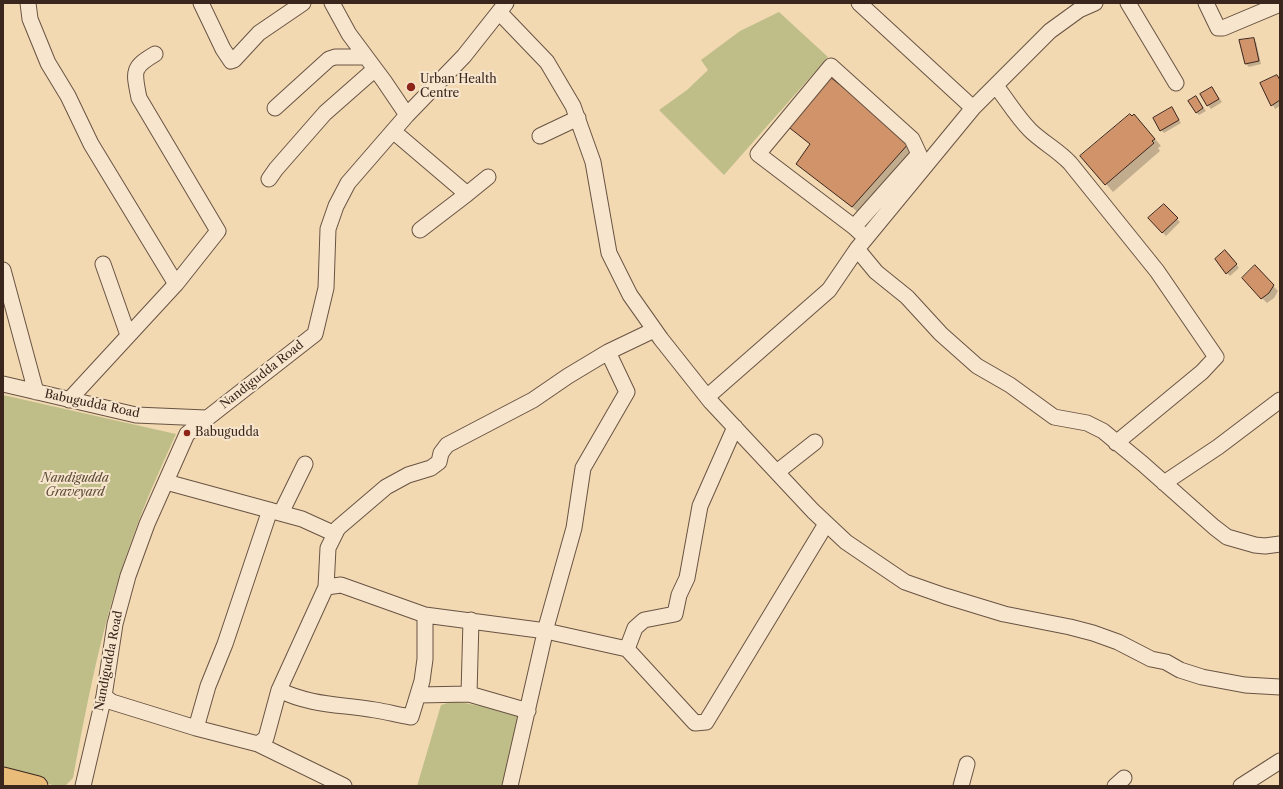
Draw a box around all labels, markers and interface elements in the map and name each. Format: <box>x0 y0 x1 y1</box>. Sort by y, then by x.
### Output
place label: Urban Health Centre <box>420 73 497 101</box>
marker: Urban Health Centre <box>405 81 417 93</box>
street label: Nandigudda Road <box>217 338 307 412</box>
street label: Babugudda Road <box>43 387 141 421</box>
place label: Babugudda <box>195 426 259 440</box>
marker: Babugudda <box>182 428 192 438</box>
park label: Nandigudda Graveyard <box>41 472 109 500</box>
street label: Nandigudda Road <box>92 610 126 712</box>

